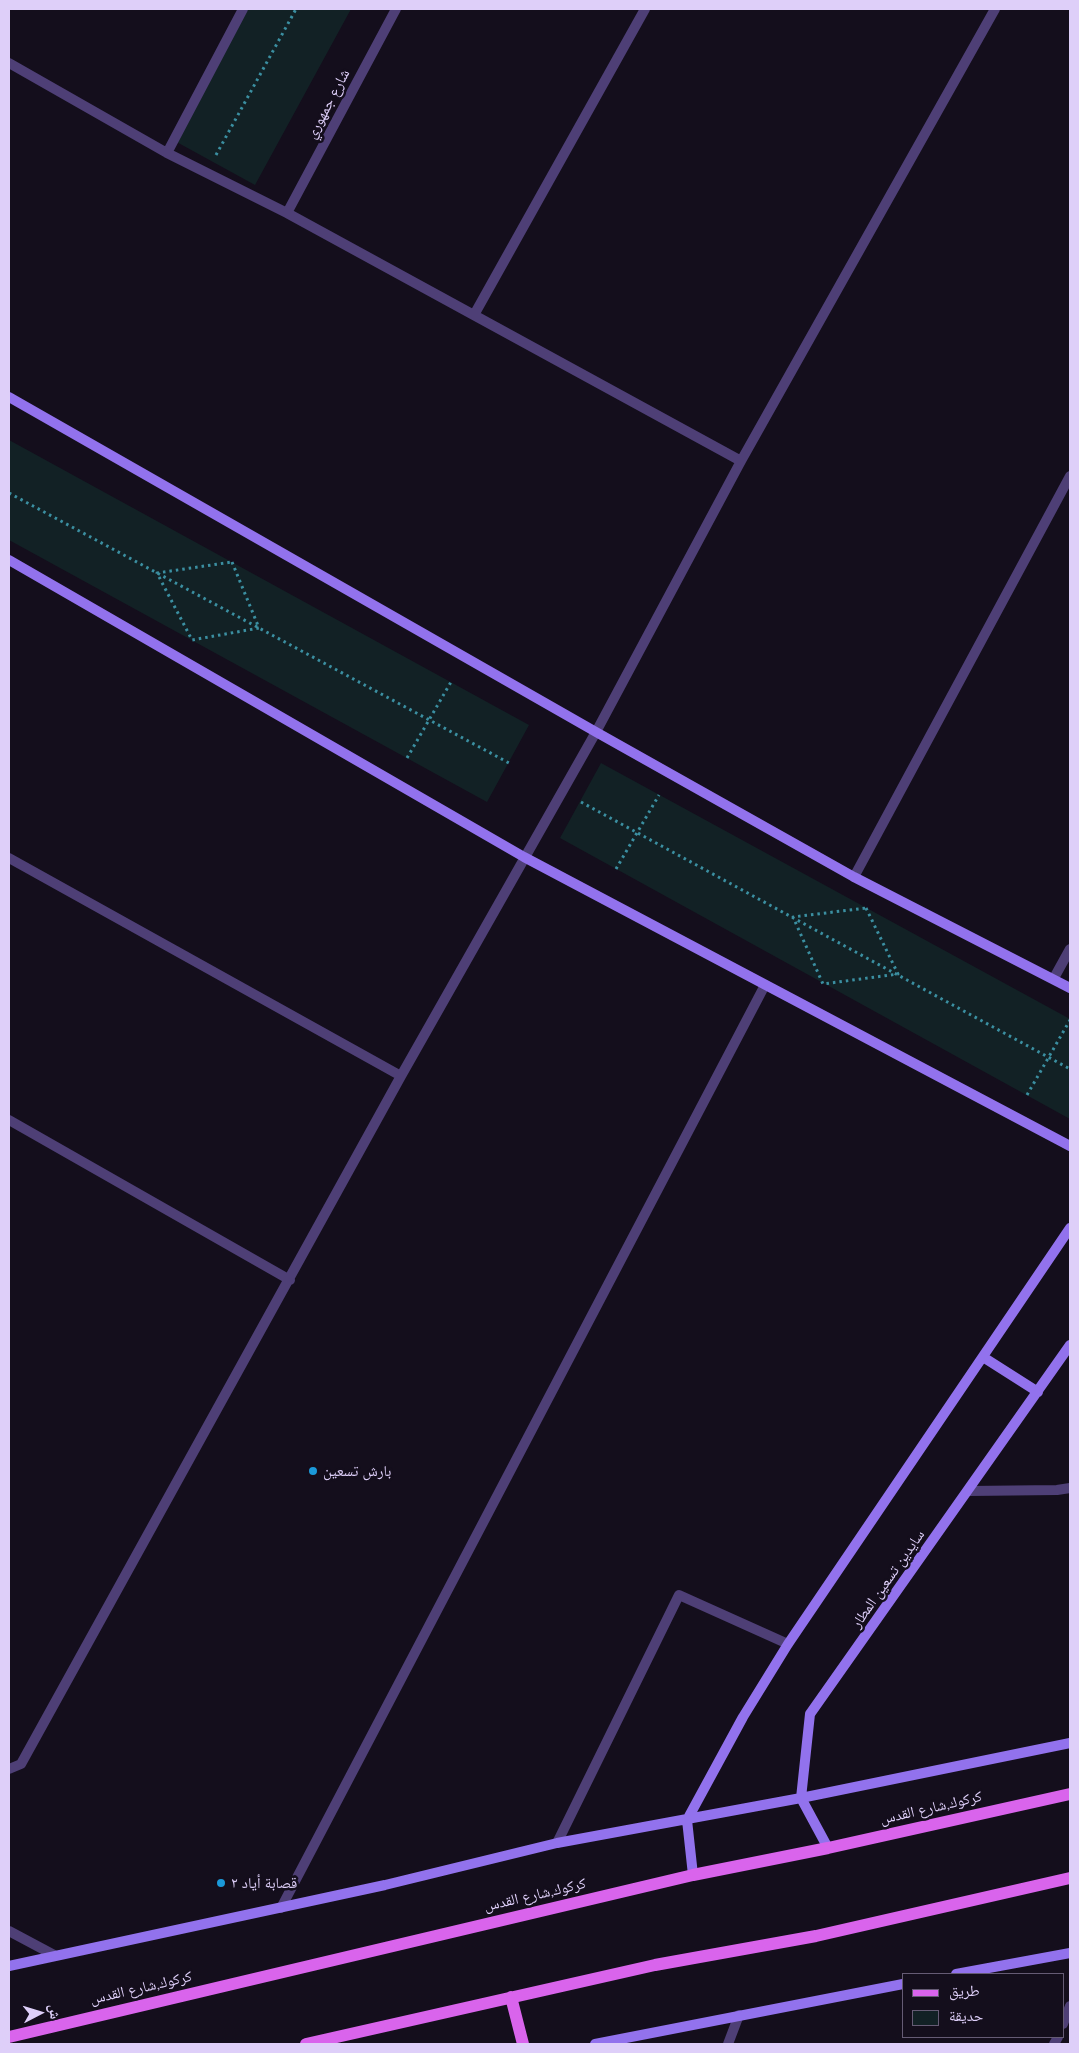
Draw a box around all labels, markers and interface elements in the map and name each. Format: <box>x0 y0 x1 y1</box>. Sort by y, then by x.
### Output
street label: شارع جمهوري <box>302 66 354 142</box>
place label: بارش تسعين <box>323 1462 391 1480</box>
marker: بارش تسعين <box>307 1465 319 1477</box>
street label: سايدين تسعين المطار <box>848 1527 928 1631</box>
street label: كركوك,شارع القدس <box>878 1788 984 1828</box>
place label: قصابة أياد ٢ <box>231 1874 297 1892</box>
street label: كركوك,شارع القدس <box>482 1875 588 1915</box>
marker: قصابة أياد ٢ <box>215 1877 227 1889</box>
street label: كركوك,شارع القدس <box>88 1968 194 2008</box>
legend <box>902 1973 1064 2038</box>
text: طريق <box>949 1981 980 2000</box>
north arrow <box>15 1988 65 2038</box>
text: ش <box>45 2003 65 2020</box>
text: حديقة <box>949 2006 983 2025</box>

